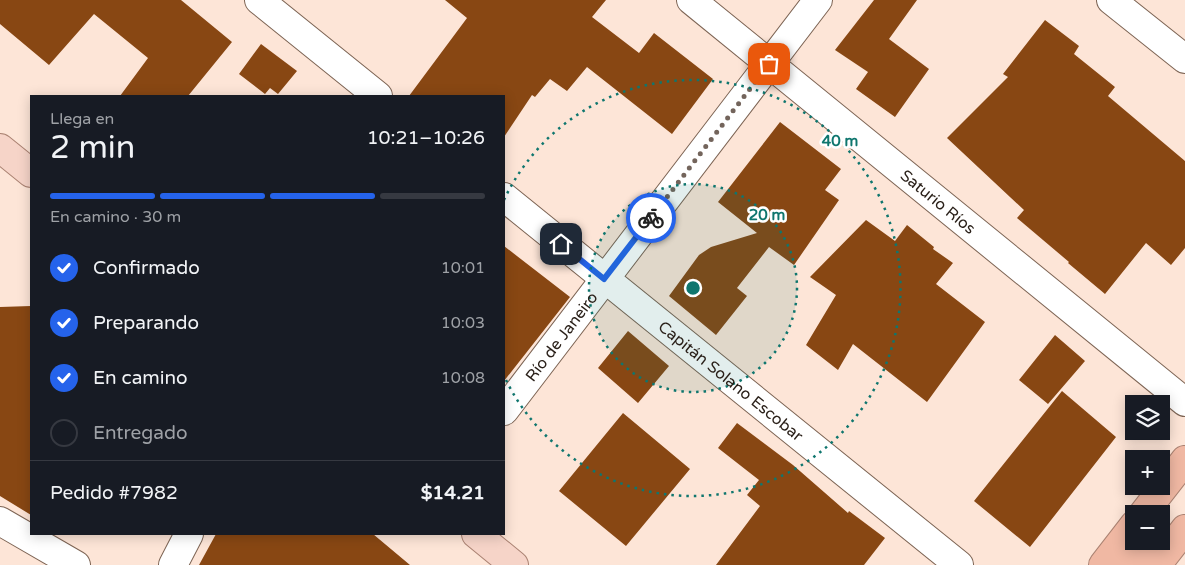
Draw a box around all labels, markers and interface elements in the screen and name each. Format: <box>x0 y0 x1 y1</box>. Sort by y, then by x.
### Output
pin <box>748 43 790 85</box>
icon: bag <box>755 50 783 78</box>
text: Llega en <box>50 109 114 129</box>
text: 10:21–10:26 <box>367 127 485 149</box>
text: 2 min <box>50 129 135 167</box>
text: 40 m <box>822 132 858 150</box>
street label: Saturio Ríos <box>896 166 980 239</box>
courier <box>626 193 676 243</box>
icon: bike <box>637 204 665 232</box>
text: 20 m <box>749 206 785 224</box>
text: En camino · 30 m <box>50 207 181 227</box>
pin <box>540 223 582 265</box>
icon: home <box>547 230 575 258</box>
icon: check <box>50 254 78 282</box>
text: Confirmado <box>93 257 200 279</box>
text: 10:01 <box>441 258 485 278</box>
centre of rings <box>684 279 702 297</box>
street label: Río de Janeiro <box>521 288 602 386</box>
icon: check <box>50 309 78 337</box>
text: Preparando <box>93 312 199 334</box>
text: 10:03 <box>441 313 485 333</box>
street label: Capitán Solano Escobar <box>654 317 808 447</box>
icon: check <box>50 364 78 392</box>
text: En camino <box>93 367 188 389</box>
text: 10:08 <box>441 368 485 388</box>
map controls <box>1125 395 1170 550</box>
button: layers <box>1125 395 1170 440</box>
text: Entregado <box>93 422 188 444</box>
button: + <box>1125 450 1170 495</box>
text: Pedido #7982 <box>50 482 178 504</box>
text: $14.21 <box>421 482 485 504</box>
button: − <box>1125 505 1170 550</box>

